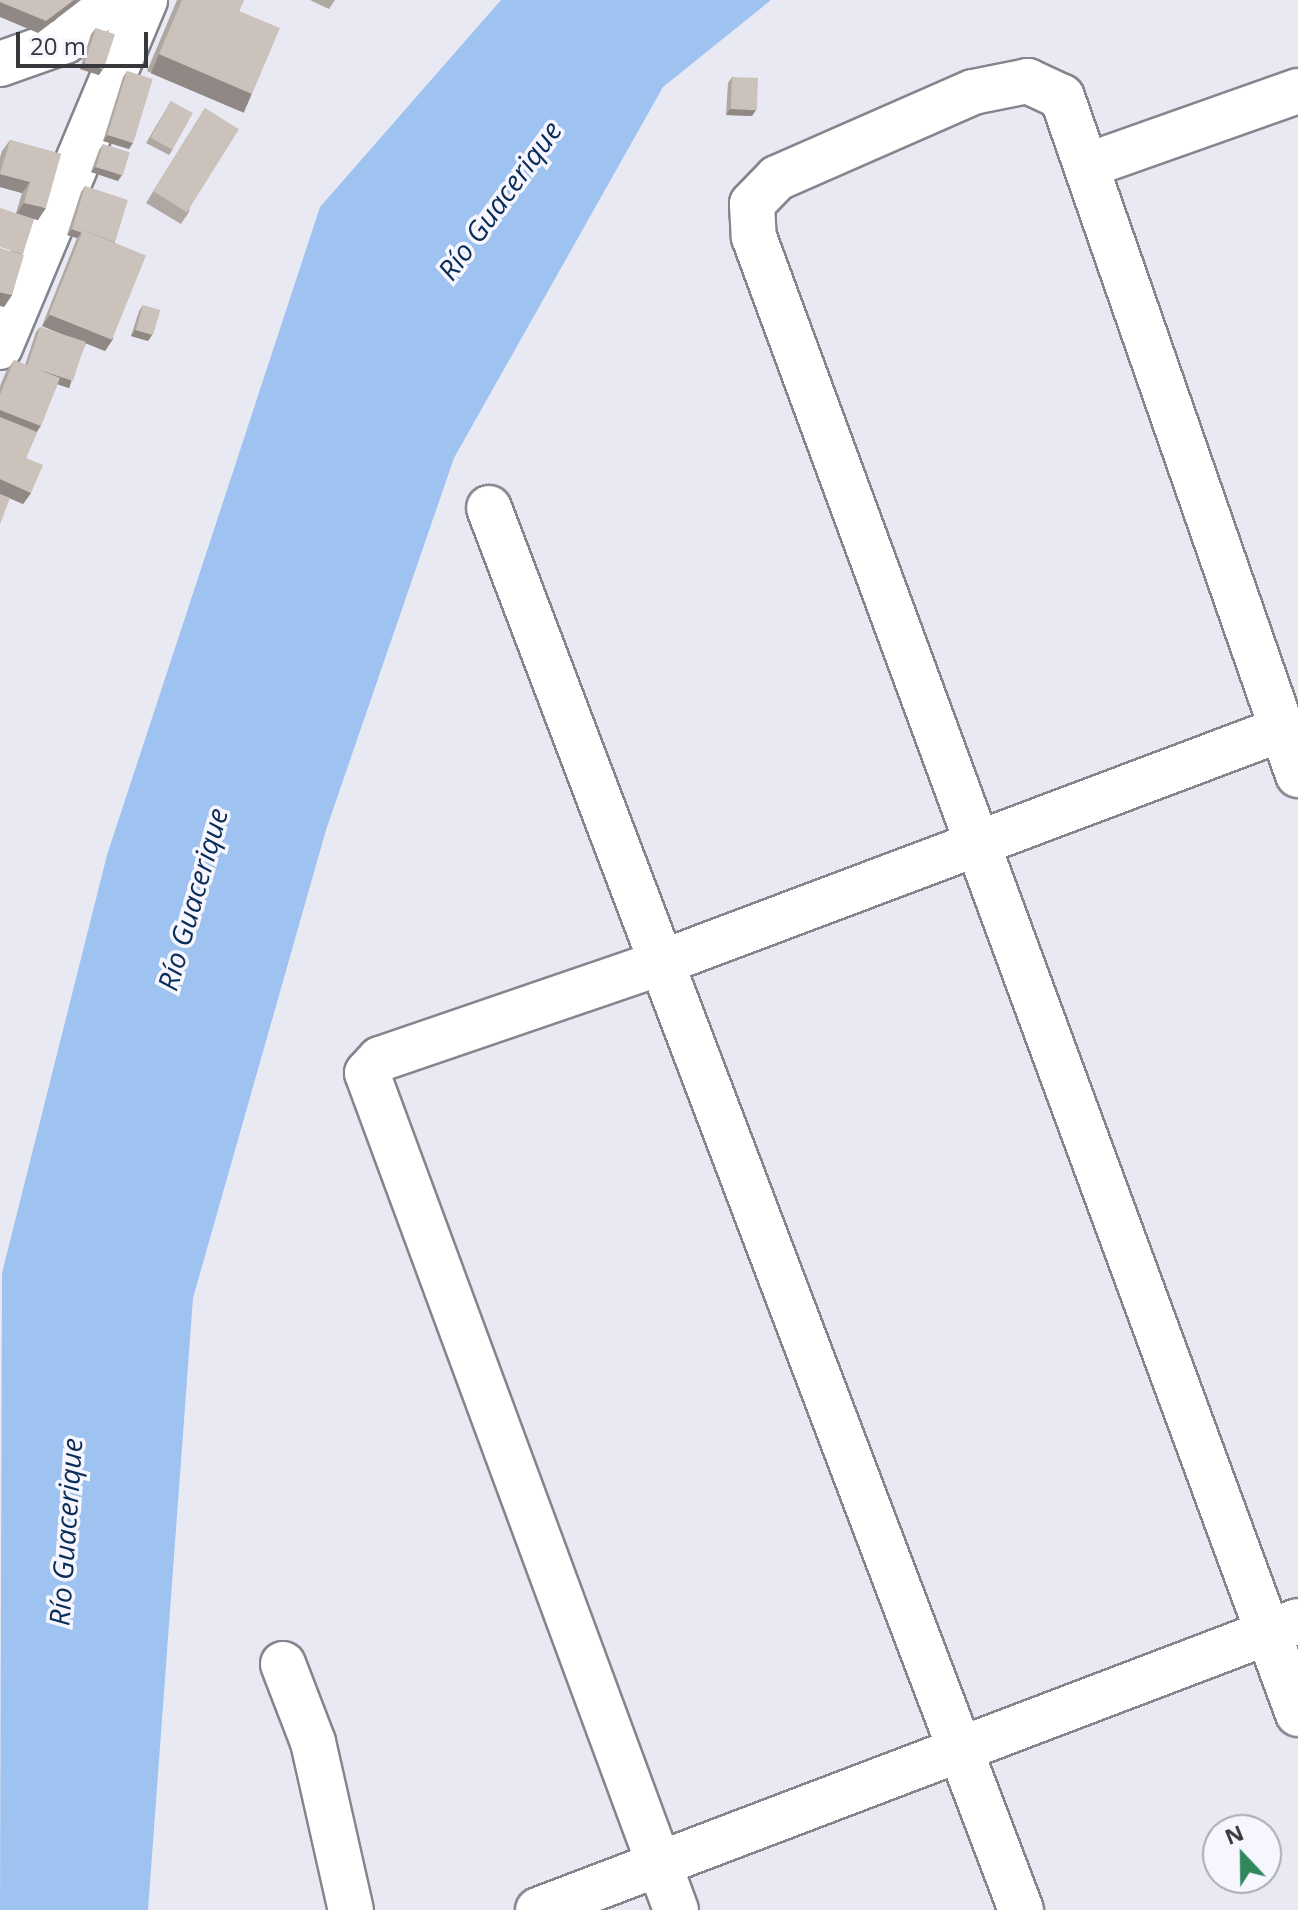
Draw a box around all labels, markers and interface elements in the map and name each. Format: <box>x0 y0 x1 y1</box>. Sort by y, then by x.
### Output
scale bar <box>20 16 152 66</box>
text: 20 m <box>30 29 86 62</box>
water label: Río Guacerique <box>430 114 568 286</box>
water label: Río Guacerique <box>150 804 234 994</box>
water label: Río Guacerique <box>42 1437 88 1627</box>
north arrow <box>1202 1814 1282 1894</box>
text: N <box>1220 1816 1248 1851</box>

